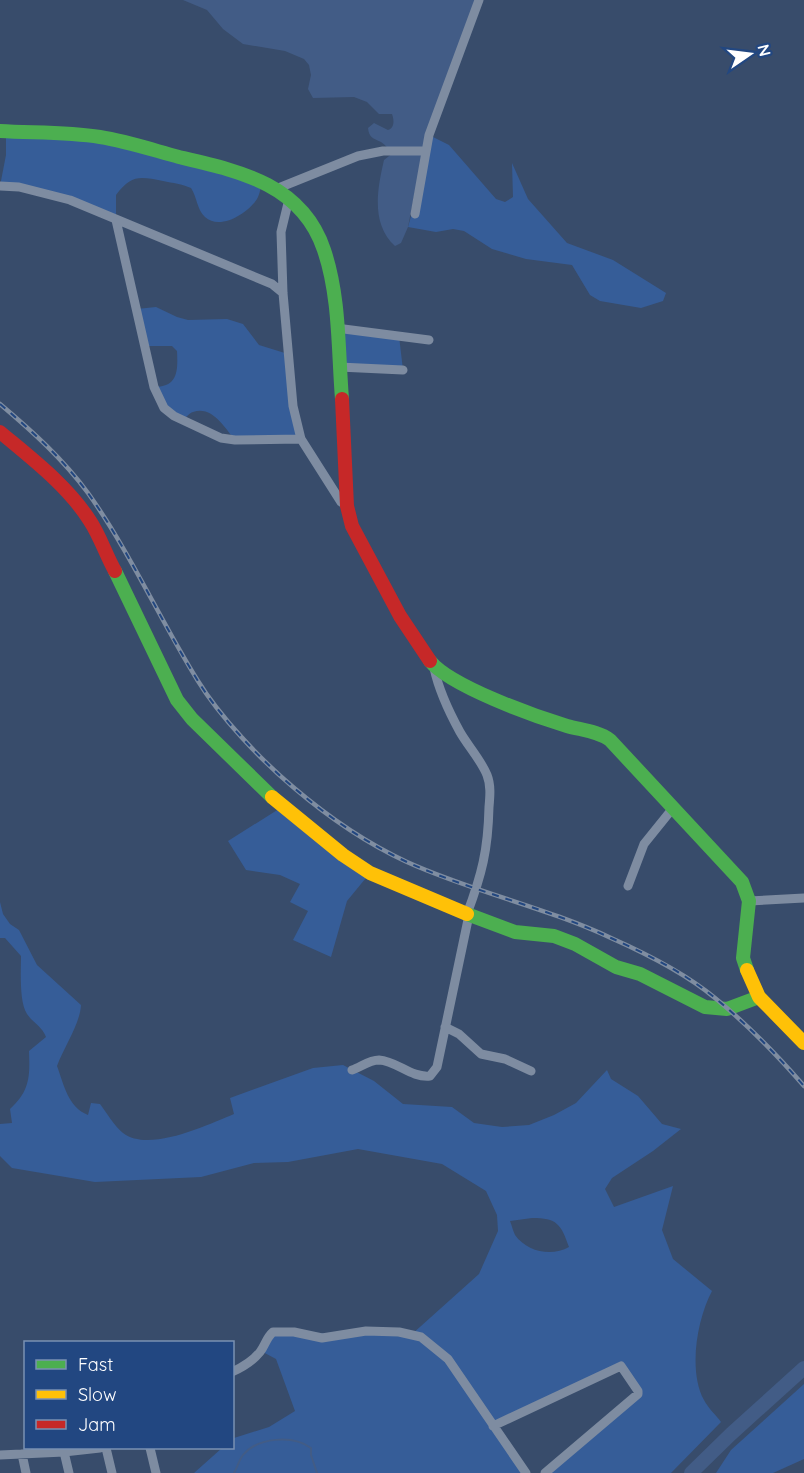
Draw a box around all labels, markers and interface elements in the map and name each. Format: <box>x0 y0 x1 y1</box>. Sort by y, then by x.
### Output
north arrow <box>720 24 780 84</box>
text: N <box>753 42 776 58</box>
legend <box>24 1341 234 1449</box>
text: Fast <box>78 1353 113 1376</box>
text: Slow <box>78 1383 116 1406</box>
text: Jam <box>78 1413 116 1436</box>

